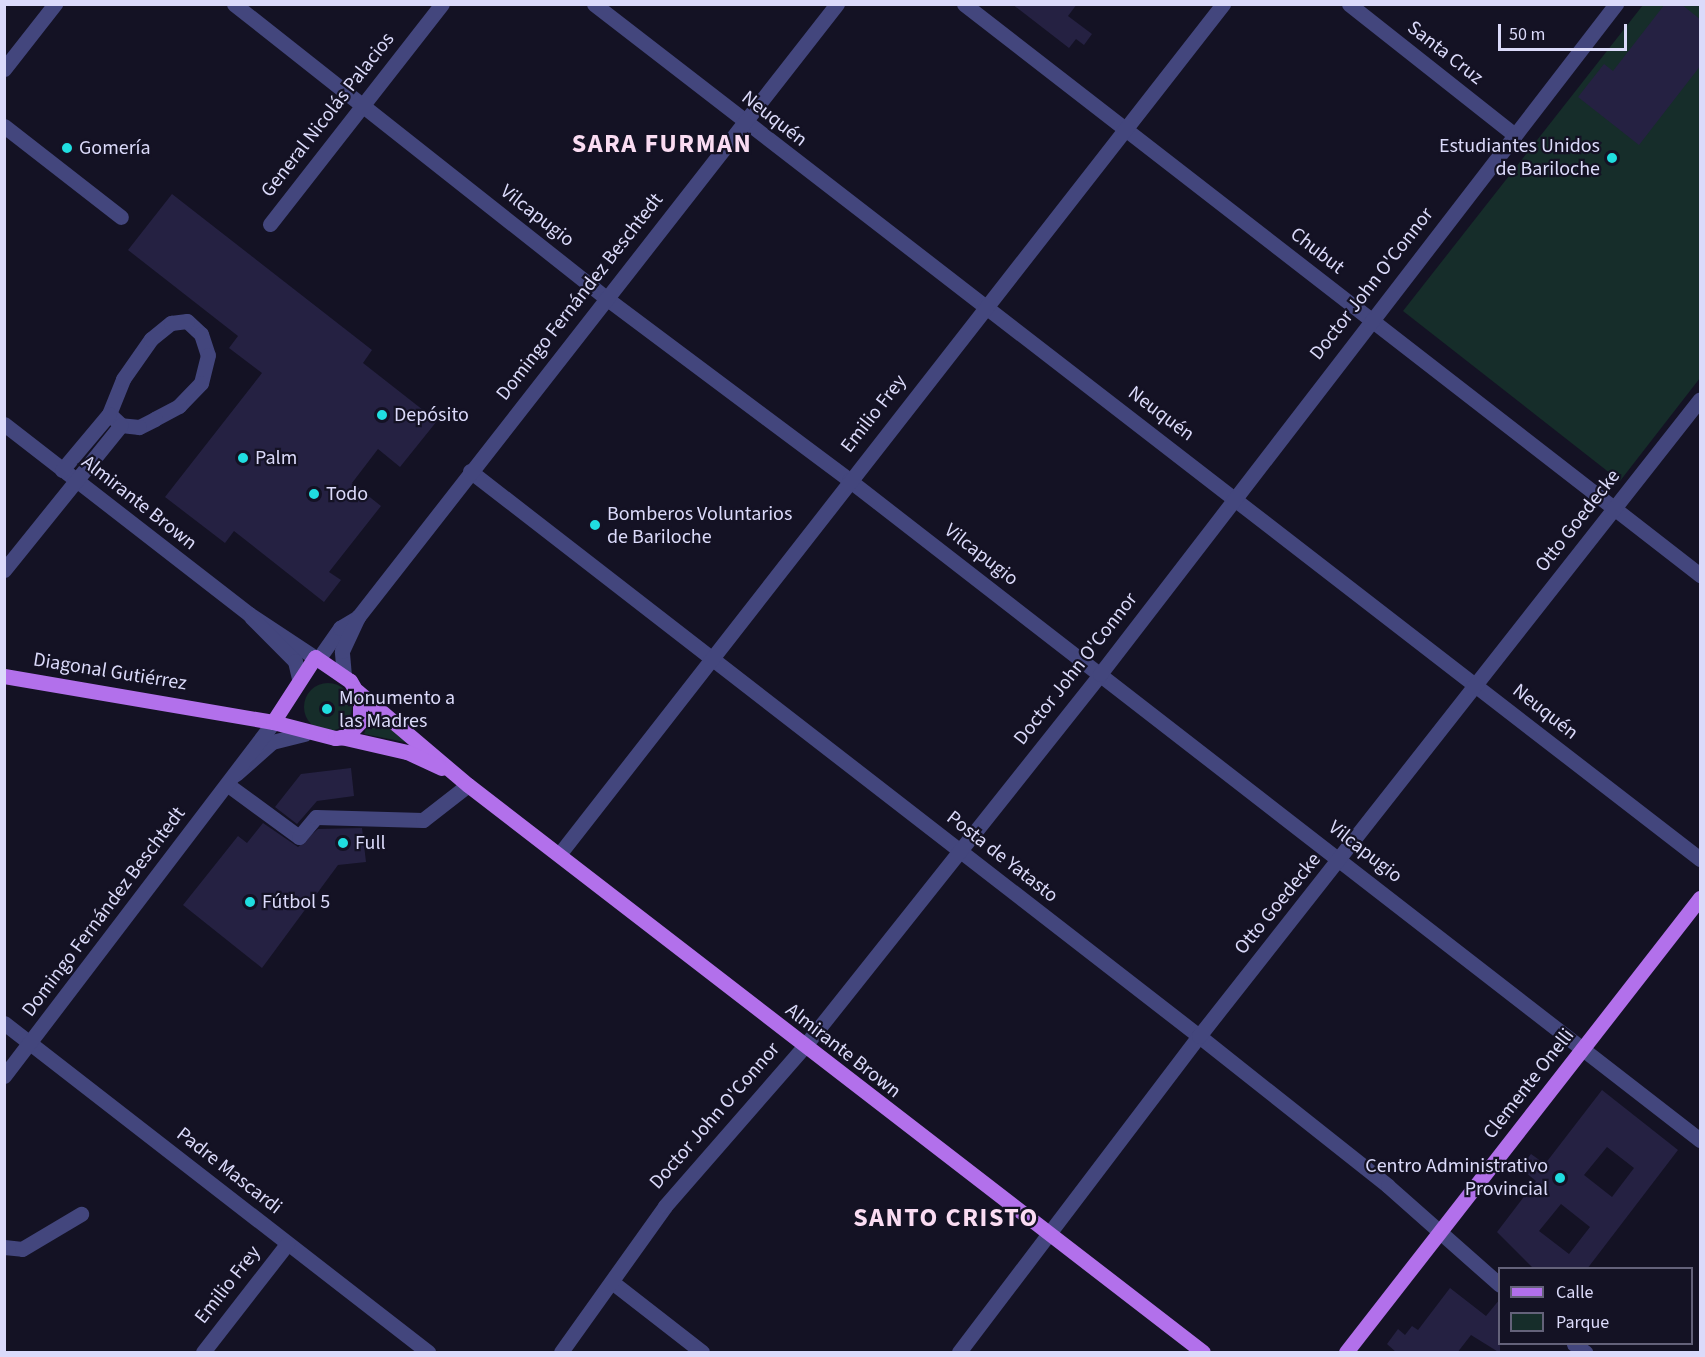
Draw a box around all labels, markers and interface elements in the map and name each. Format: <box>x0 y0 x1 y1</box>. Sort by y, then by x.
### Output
scale bar <box>1501 12 1630 50</box>
street label: Santa Cruz <box>1402 16 1488 90</box>
text: 50 m <box>1509 22 1545 47</box>
street label: General Nicolás Palacios <box>256 28 400 202</box>
street label: Neuquén <box>736 86 812 152</box>
district label: SARA FURMAN <box>572 128 752 160</box>
place label: Estudiantes Unidos de Bariloche <box>1439 134 1600 181</box>
place label: Gomería <box>79 136 151 160</box>
marker: Gomería <box>60 141 74 155</box>
marker: Estudiantes Unidos de Bariloche <box>1605 151 1619 165</box>
street label: Vilcapugio <box>495 180 579 252</box>
street label: Domingo Fernández Beschtedt <box>492 189 668 405</box>
street label: Doctor John O'Connor <box>1305 203 1439 365</box>
street label: Chubut <box>1285 222 1349 280</box>
street label: Emilio Frey <box>836 370 912 458</box>
street label: Neuquén <box>1123 381 1199 447</box>
place label: Depósito <box>394 403 469 427</box>
marker: Depósito <box>375 408 389 422</box>
place label: Palm <box>255 446 297 470</box>
street label: Almirante Brown <box>76 450 202 556</box>
marker: Palm <box>236 451 250 465</box>
street label: Otto Goedecke <box>1530 465 1626 577</box>
place label: Todo <box>326 482 368 506</box>
marker: Todo <box>307 487 321 501</box>
place label: Bomberos Voluntarios de Bariloche <box>607 502 792 549</box>
marker: Bomberos Voluntarios de Bariloche <box>588 518 602 532</box>
street label: Vilcapugio <box>939 519 1023 591</box>
street label: Doctor John O'Connor <box>1009 588 1143 750</box>
street label: Diagonal Gutiérrez <box>32 648 188 696</box>
street label: Neuquén <box>1507 679 1583 745</box>
place label: Monumento a las Madres <box>339 686 455 733</box>
marker: Monumento a las Madres <box>320 702 334 716</box>
street label: Domingo Fernández Beschtedt <box>17 802 191 1022</box>
street label: Posta de Yatasto <box>942 806 1062 908</box>
street label: Vilcapugio <box>1323 816 1407 888</box>
place label: Full <box>355 831 386 855</box>
marker: Full <box>336 836 350 850</box>
street label: Otto Goedecke <box>1230 848 1326 960</box>
place label: Fútbol 5 <box>262 890 330 914</box>
marker: Fútbol 5 <box>243 895 257 909</box>
street label: Almirante Brown <box>780 998 906 1104</box>
street label: Clemente Onelli <box>1478 1024 1580 1144</box>
street label: Doctor John O'Connor <box>645 1038 785 1194</box>
street label: Padre Mascardi <box>172 1122 286 1220</box>
place label: Centro Administrativo Provincial <box>1365 1154 1548 1201</box>
marker: Centro Administrativo Provincial <box>1553 1171 1567 1185</box>
district label: SANTO CRISTO <box>853 1202 1039 1234</box>
street label: Emilio Frey <box>190 1241 266 1329</box>
legend <box>1498 1267 1693 1345</box>
text: Calle <box>1556 1280 1593 1305</box>
text: Parque <box>1556 1310 1609 1335</box>

